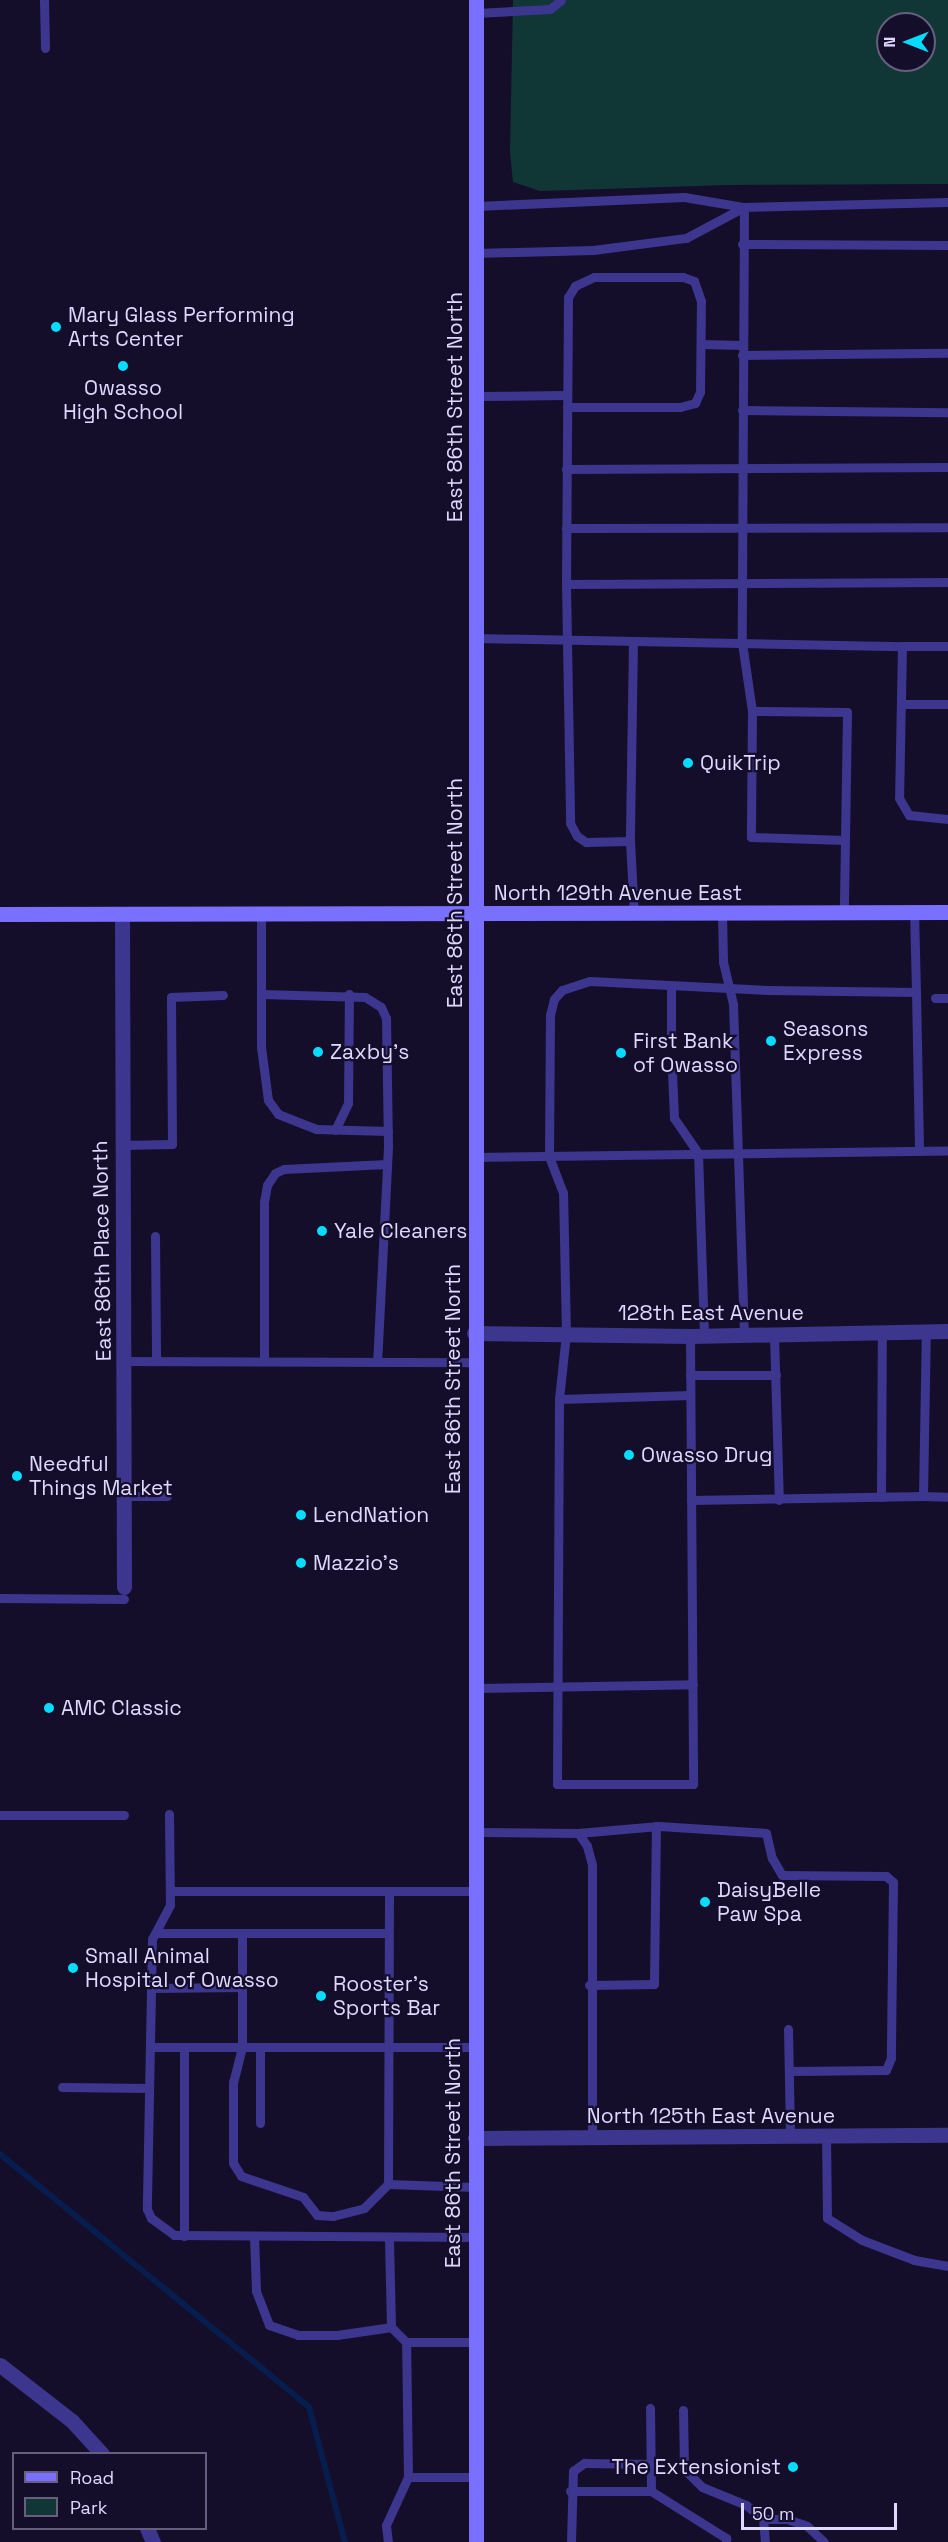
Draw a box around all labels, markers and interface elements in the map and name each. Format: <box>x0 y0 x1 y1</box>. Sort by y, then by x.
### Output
north arrow <box>876 12 936 72</box>
text: N <box>879 37 900 47</box>
street label: East 86th Street North <box>442 292 468 522</box>
place label: Mary Glass Performing Arts Center <box>68 302 295 352</box>
marker: Mary Glass Performing Arts Center <box>49 320 63 334</box>
marker: Owasso High School <box>116 359 130 373</box>
place label: Owasso High School <box>63 375 183 425</box>
place label: QuikTrip <box>700 750 781 776</box>
marker: QuikTrip <box>681 756 695 770</box>
street label: East 86th Street North <box>442 778 468 1008</box>
street label: North 129th Avenue East <box>494 880 742 906</box>
place label: Seasons Express <box>783 1016 868 1066</box>
place label: First Bank of Owasso <box>633 1028 738 1078</box>
marker: Seasons Express <box>764 1034 778 1048</box>
place label: Zaxby's <box>330 1039 409 1065</box>
marker: Zaxby's <box>311 1045 325 1059</box>
marker: First Bank of Owasso <box>614 1046 628 1060</box>
street label: East 86th Place North <box>87 1140 117 1362</box>
place label: Yale Cleaners <box>334 1218 467 1244</box>
marker: Yale Cleaners <box>315 1224 329 1238</box>
street label: East 86th Street North <box>440 1264 466 1494</box>
street label: 128th East Avenue <box>618 1300 804 1326</box>
place label: Owasso Drug <box>641 1442 772 1468</box>
marker: Owasso Drug <box>622 1448 636 1462</box>
place label: Needful Things Market <box>29 1451 173 1501</box>
marker: Needful Things Market <box>10 1469 24 1483</box>
place label: LendNation <box>313 1502 429 1528</box>
marker: LendNation <box>294 1508 308 1522</box>
place label: Mazzio's <box>313 1550 399 1576</box>
marker: Mazzio's <box>294 1556 308 1570</box>
place label: AMC Classic <box>61 1695 182 1721</box>
marker: AMC Classic <box>42 1701 56 1715</box>
place label: DaisyBelle Paw Spa <box>717 1877 821 1927</box>
marker: DaisyBelle Paw Spa <box>698 1895 712 1909</box>
place label: Small Animal Hospital of Owasso <box>85 1943 279 1993</box>
marker: Small Animal Hospital of Owasso <box>66 1961 80 1975</box>
place label: Rooster's Sports Bar <box>333 1971 440 2021</box>
marker: Rooster's Sports Bar <box>314 1989 328 2003</box>
street label: East 86th Street North <box>440 2038 466 2268</box>
street label: North 125th East Avenue <box>587 2103 835 2129</box>
legend <box>12 2452 207 2530</box>
place label: The Extensionist <box>611 2454 781 2480</box>
marker: The Extensionist <box>786 2460 800 2474</box>
text: Road <box>70 2466 114 2489</box>
scale bar <box>744 2491 900 2529</box>
text: Park <box>70 2496 107 2519</box>
text: 50 m <box>752 2502 794 2525</box>

